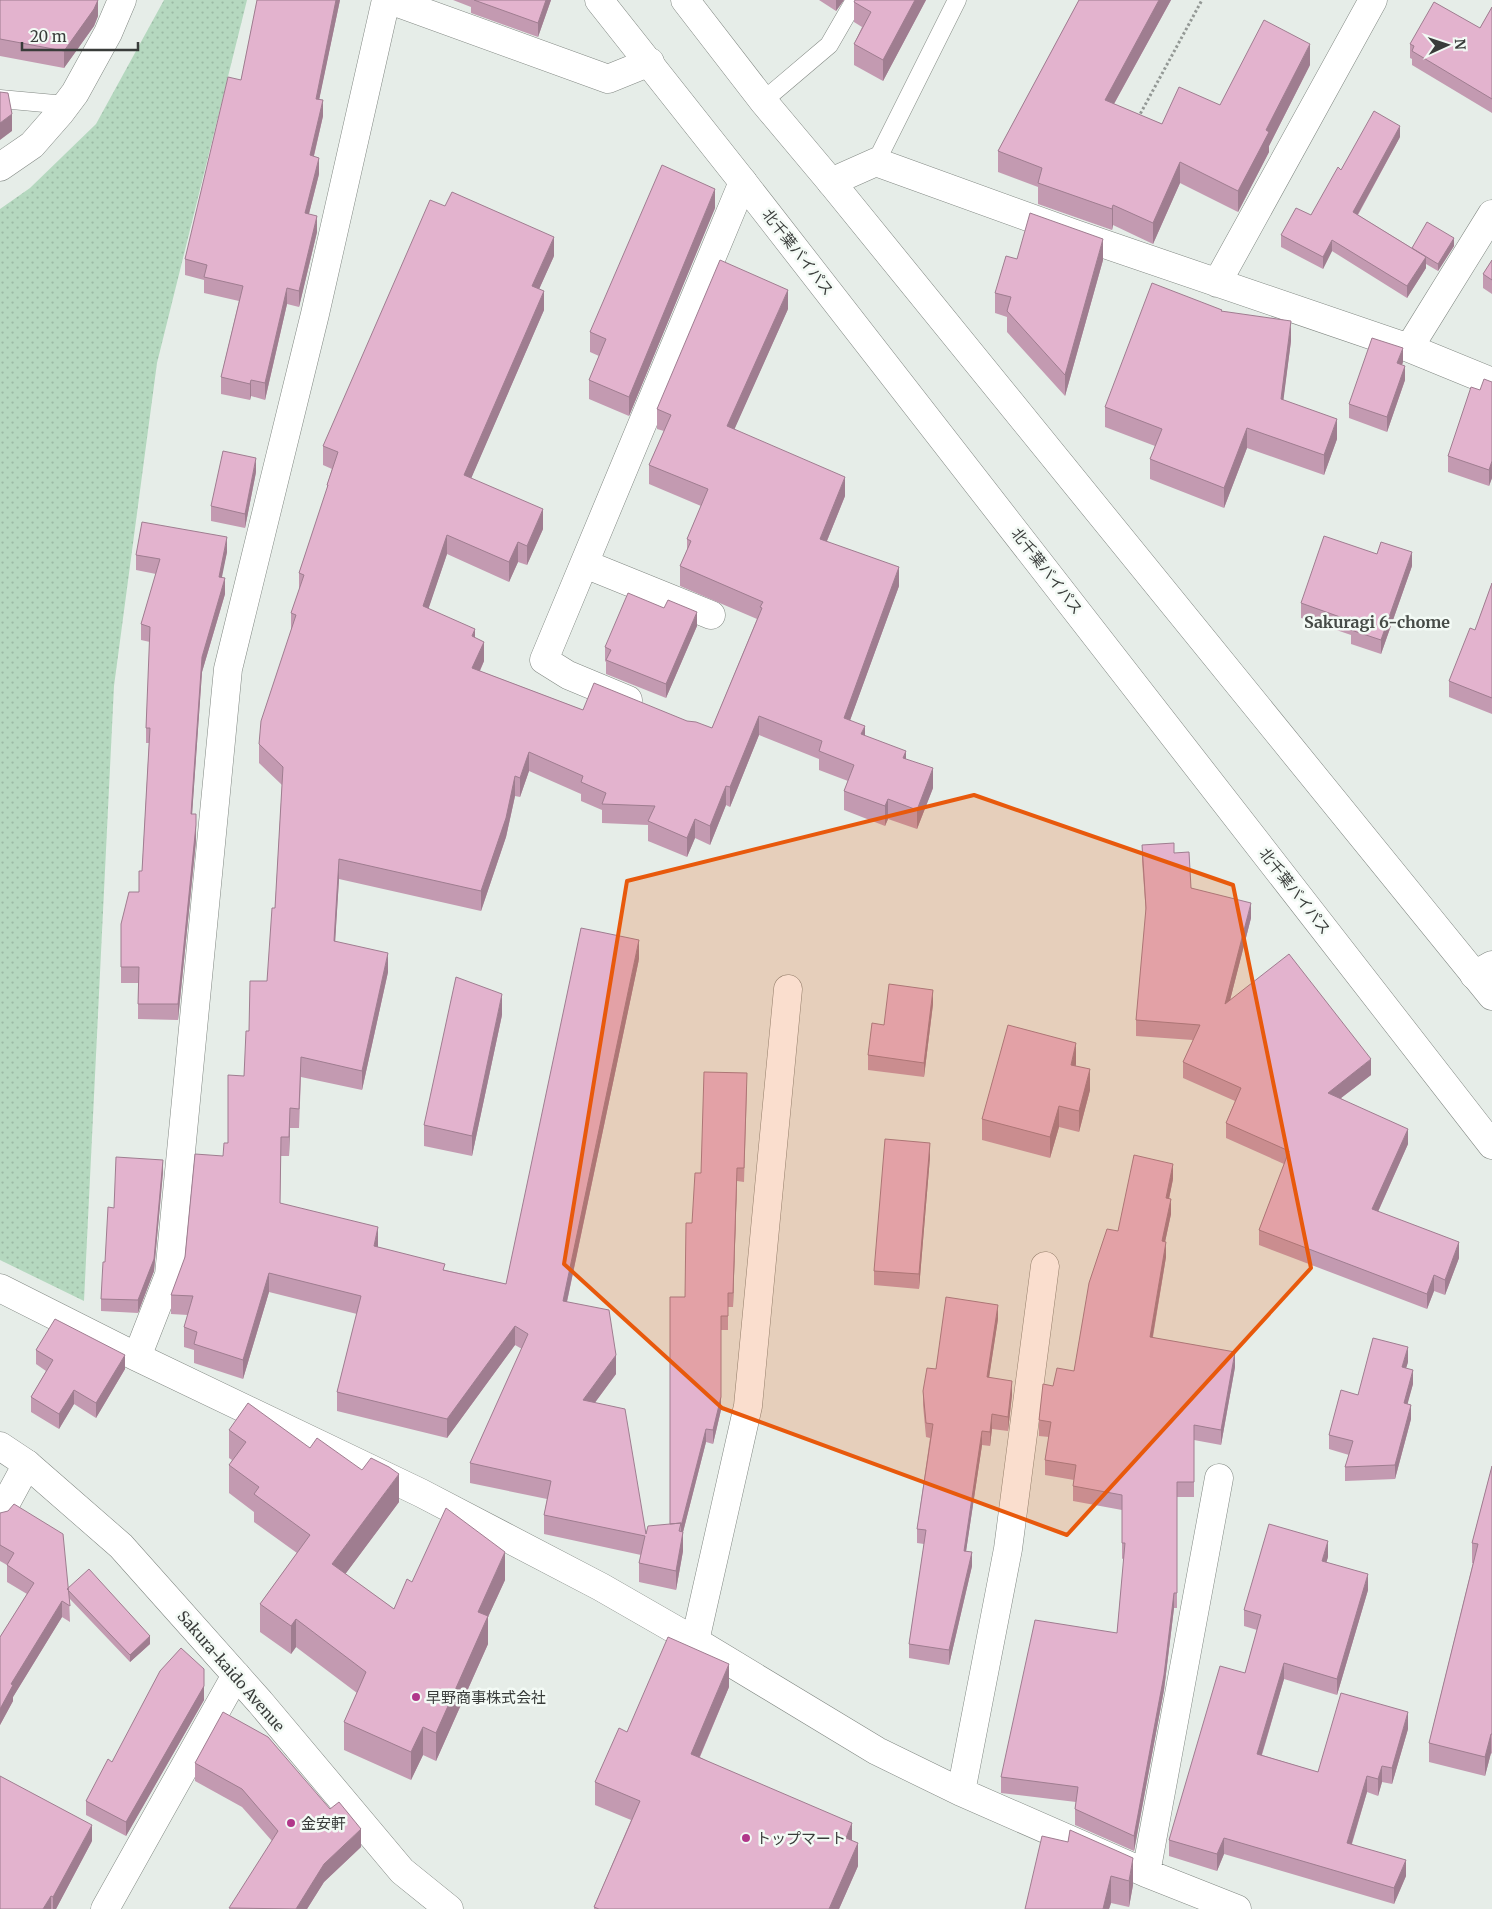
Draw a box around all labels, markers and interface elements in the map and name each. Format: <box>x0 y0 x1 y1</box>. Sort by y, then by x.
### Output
scale bar <box>22 20 139 52</box>
north arrow <box>1422 20 1472 70</box>
text: 20 m <box>30 27 67 46</box>
text: N <box>1451 38 1469 50</box>
street label: 北千葉バイパス <box>758 205 838 299</box>
street label: 北千葉バイパス <box>1007 524 1087 618</box>
district label: Sakuragi 6-chome <box>1304 612 1450 632</box>
street label: 北千葉バイパス <box>1255 844 1335 938</box>
street label: Sakura-kaido Avenue <box>173 1607 289 1735</box>
place label: 早野商事株式会社 <box>426 1688 546 1707</box>
marker: 早野商事株式会社 <box>410 1691 422 1703</box>
place label: 金安軒 <box>301 1814 346 1833</box>
marker: 金安軒 <box>285 1817 297 1829</box>
place label: トップマート <box>756 1829 846 1848</box>
marker: トップマート <box>740 1832 752 1844</box>

